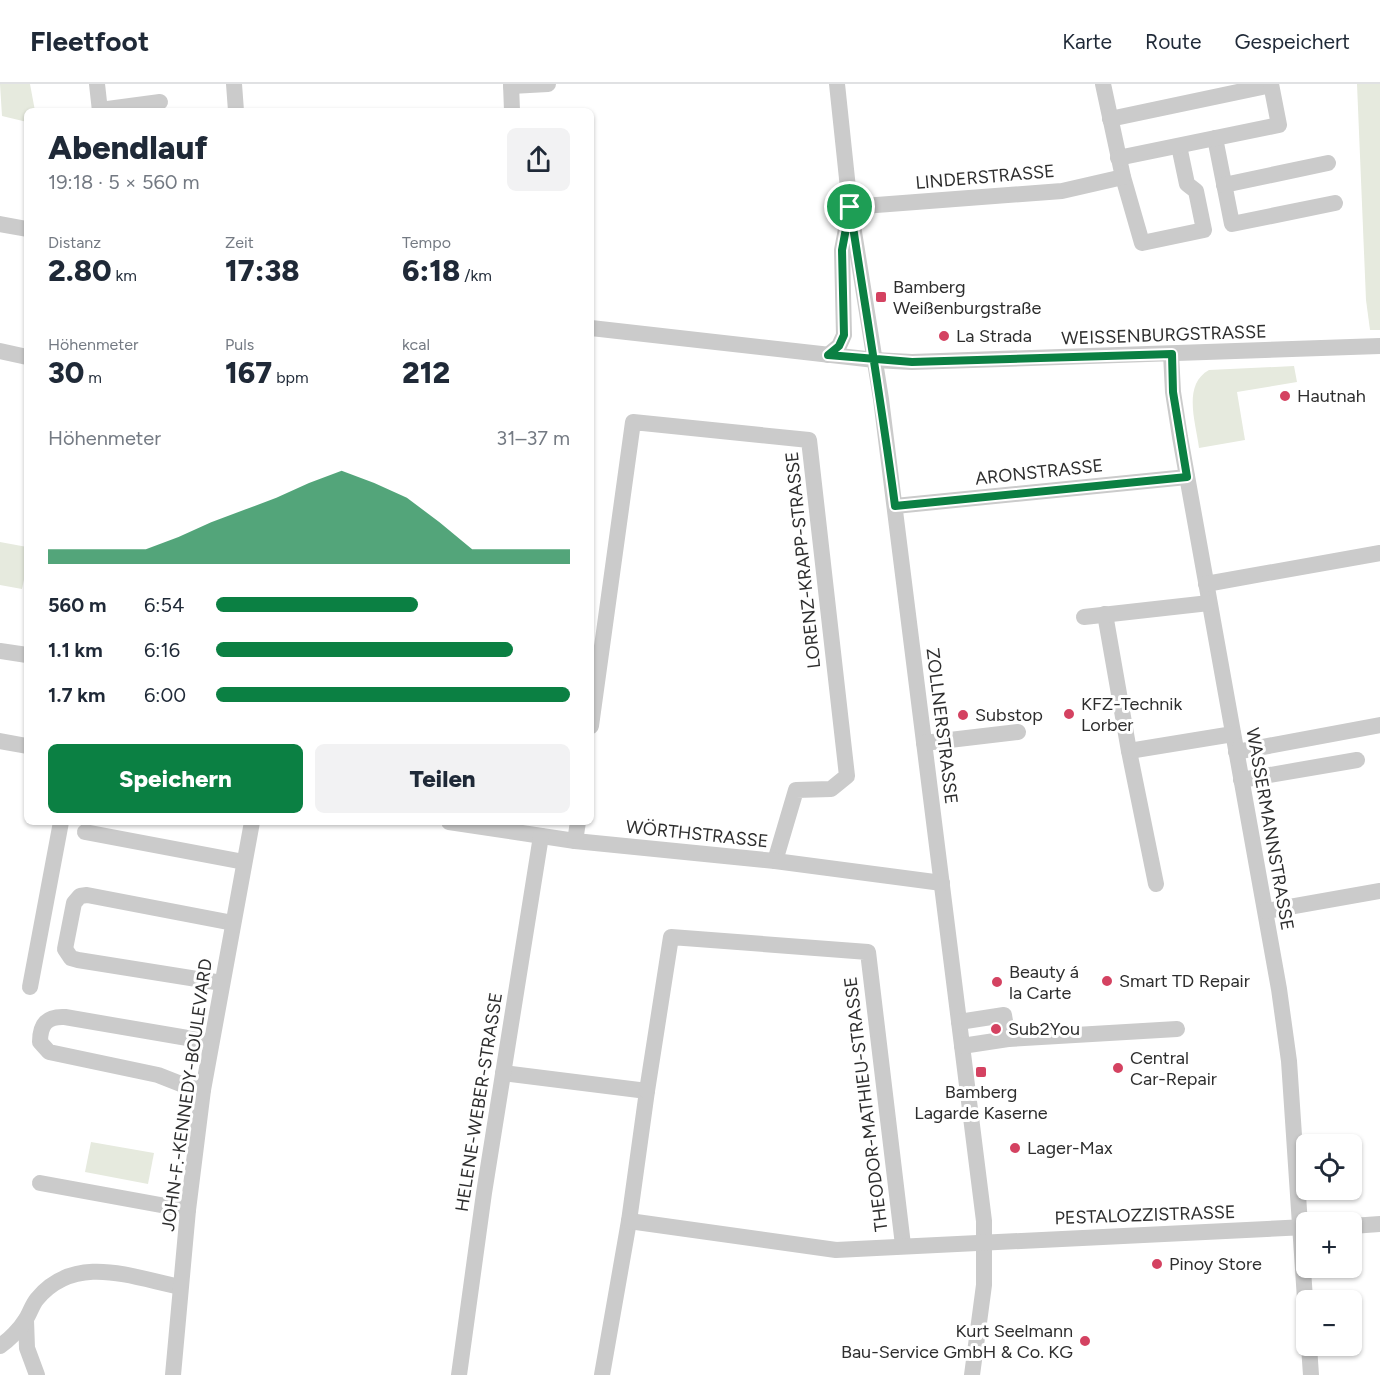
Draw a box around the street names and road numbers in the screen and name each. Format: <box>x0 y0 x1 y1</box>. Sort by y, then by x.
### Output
street label: LINDERSTRASSE <box>914 160 1056 194</box>
street label: WEISSENBURGSTRASSE <box>1061 320 1267 350</box>
street label: LORENZ-KRAPP-STRASSE <box>781 450 825 670</box>
street label: ARONSTRASSE <box>974 454 1104 490</box>
street label: ZOLLNERSTRASSE <box>921 647 963 805</box>
street label: WASSERMANNSTRASSE <box>1241 726 1299 932</box>
street label: WÖRTHSTRASSE <box>625 816 769 852</box>
street label: JOHN-F.-KENNEDY-BOULEVARD <box>157 957 217 1233</box>
street label: THEODOR-MATHIEU-STRASSE <box>839 975 893 1233</box>
street label: HELENE-WEBER-STRASSE <box>451 991 507 1213</box>
street label: PESTALOZZISTRASSE <box>1054 1201 1236 1229</box>

